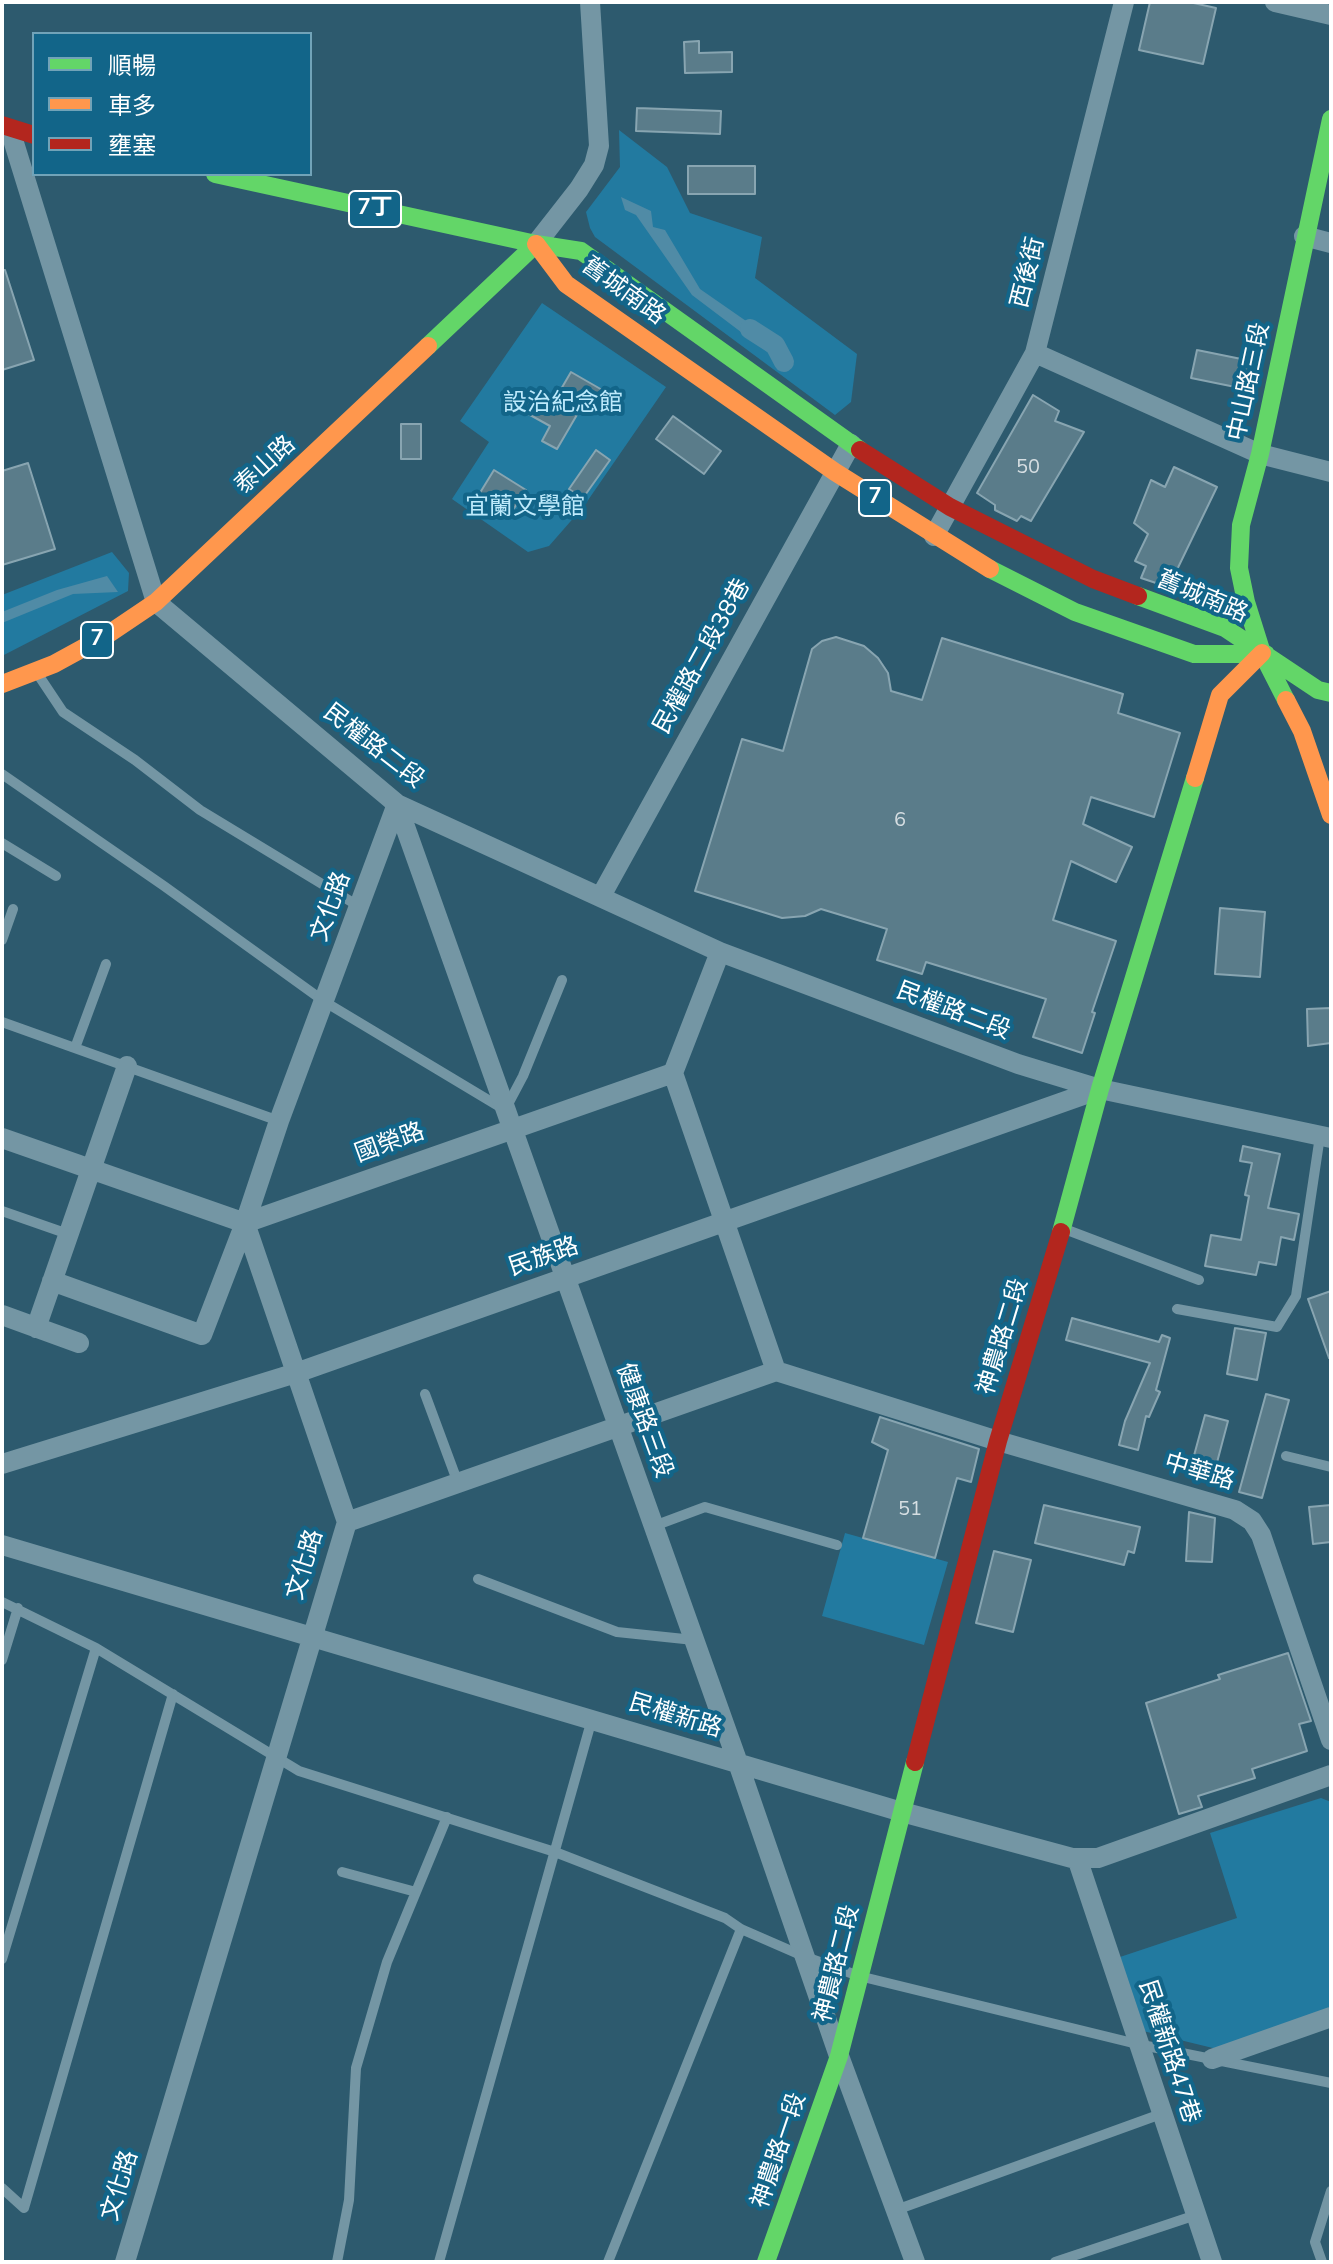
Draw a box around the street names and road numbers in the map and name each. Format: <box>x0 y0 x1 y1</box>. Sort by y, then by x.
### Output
road number: 7丁 <box>349 191 401 227</box>
street label: 西後街 <box>1006 235 1052 311</box>
street label: 舊城南路 <box>576 252 670 332</box>
street label: 中山路三段 <box>1223 320 1277 444</box>
street label: 泰山路 <box>230 431 302 501</box>
road number: 7 <box>859 480 891 516</box>
street label: 舊城南路 <box>1152 566 1252 630</box>
street label: 民權路二段38巷 <box>649 574 757 740</box>
road number: 7 <box>81 622 113 658</box>
street label: 民權路二段 <box>317 699 429 795</box>
street label: 文化路 <box>306 868 358 946</box>
street label: 民權路二段 <box>892 977 1014 1047</box>
street label: 國榮路 <box>351 1118 429 1170</box>
street label: 民族路 <box>505 1233 583 1283</box>
street label: 神農路二段 <box>973 1275 1035 1399</box>
street label: 健康路三段 <box>609 1360 677 1482</box>
street label: 中華路 <box>1160 1449 1238 1497</box>
street label: 文化路 <box>282 1526 330 1604</box>
street label: 民權新路 <box>625 1689 725 1745</box>
street label: 神農路二段 <box>810 1902 866 2026</box>
street label: 民權新路47巷 <box>1131 1977 1205 2127</box>
street label: 神農路一段 <box>747 2090 813 2212</box>
street label: 文化路 <box>97 2147 145 2225</box>

